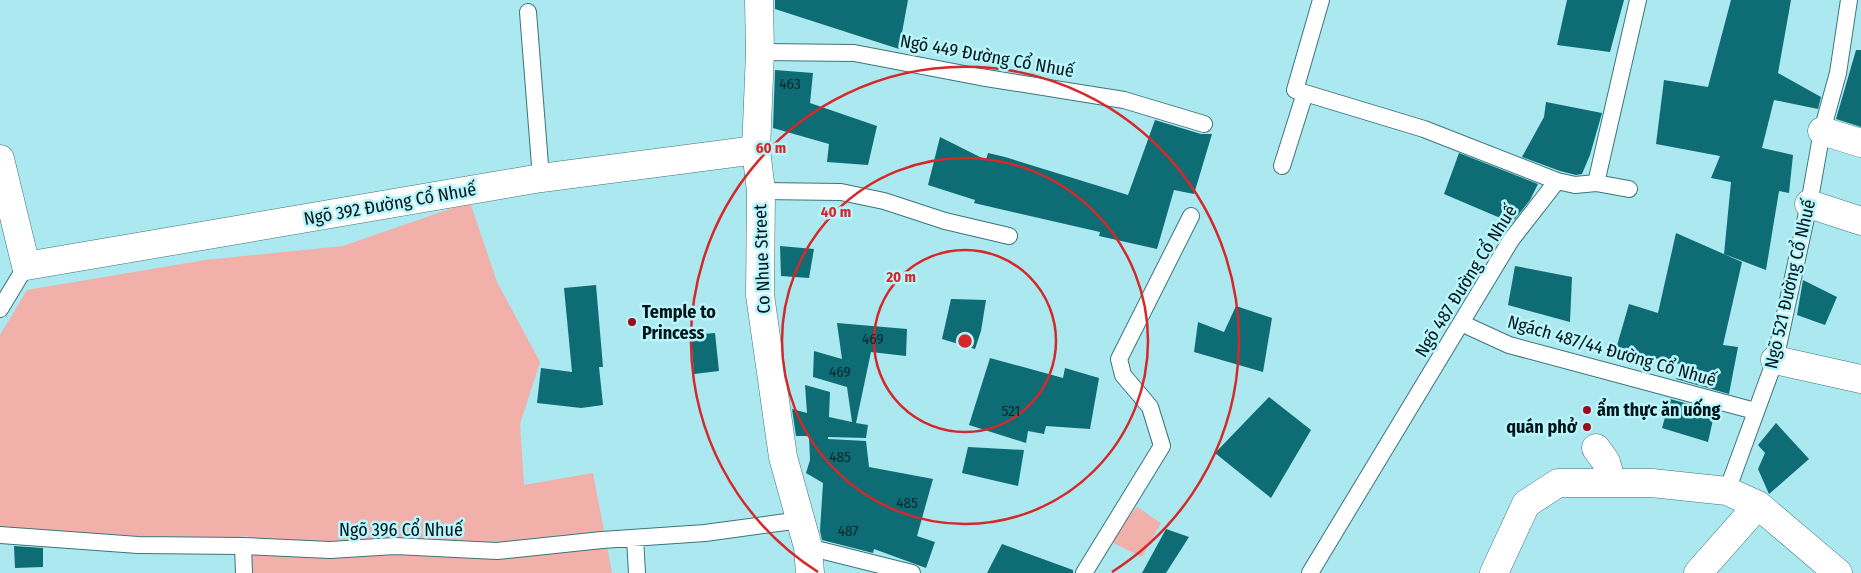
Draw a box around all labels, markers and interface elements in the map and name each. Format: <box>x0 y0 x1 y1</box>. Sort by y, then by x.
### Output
street label: Ngõ 449 Đường Cổ Nhuế <box>898 29 1076 82</box>
house number: 463 <box>779 75 801 93</box>
text: 60 m <box>756 139 786 157</box>
street label: Ngõ 392 Đường Cổ Nhuế <box>302 177 478 230</box>
street label: Ngõ 521 Đường Cổ Nhuế <box>1759 197 1820 371</box>
street label: Ngõ 487 Đường Cổ Nhuế <box>1409 200 1522 361</box>
text: 40 m <box>821 203 851 221</box>
street label: Co Nhue Street <box>749 204 775 314</box>
text: 20 m <box>885 268 916 286</box>
place label: Temple to Princess <box>642 301 716 344</box>
street label: Ngách 487/44 Đường Cổ Nhuế <box>1505 310 1719 391</box>
marker: Temple to Princess <box>626 316 638 328</box>
house number: 469 <box>862 330 884 348</box>
centre of rings <box>956 332 974 350</box>
house number: 469 <box>829 363 851 381</box>
place label: ẩm thực ăn uống <box>1597 397 1721 421</box>
house number: 521 <box>1002 402 1020 420</box>
marker: ẩm thực ăn uống <box>1581 404 1593 416</box>
place label: quán phở <box>1506 416 1578 438</box>
marker: quán phở <box>1581 421 1593 433</box>
house number: 485 <box>829 448 851 466</box>
house number: 485 <box>896 494 918 512</box>
street label: Ngõ 396 Cổ Nhuế <box>339 518 463 541</box>
house number: 487 <box>838 522 858 540</box>

